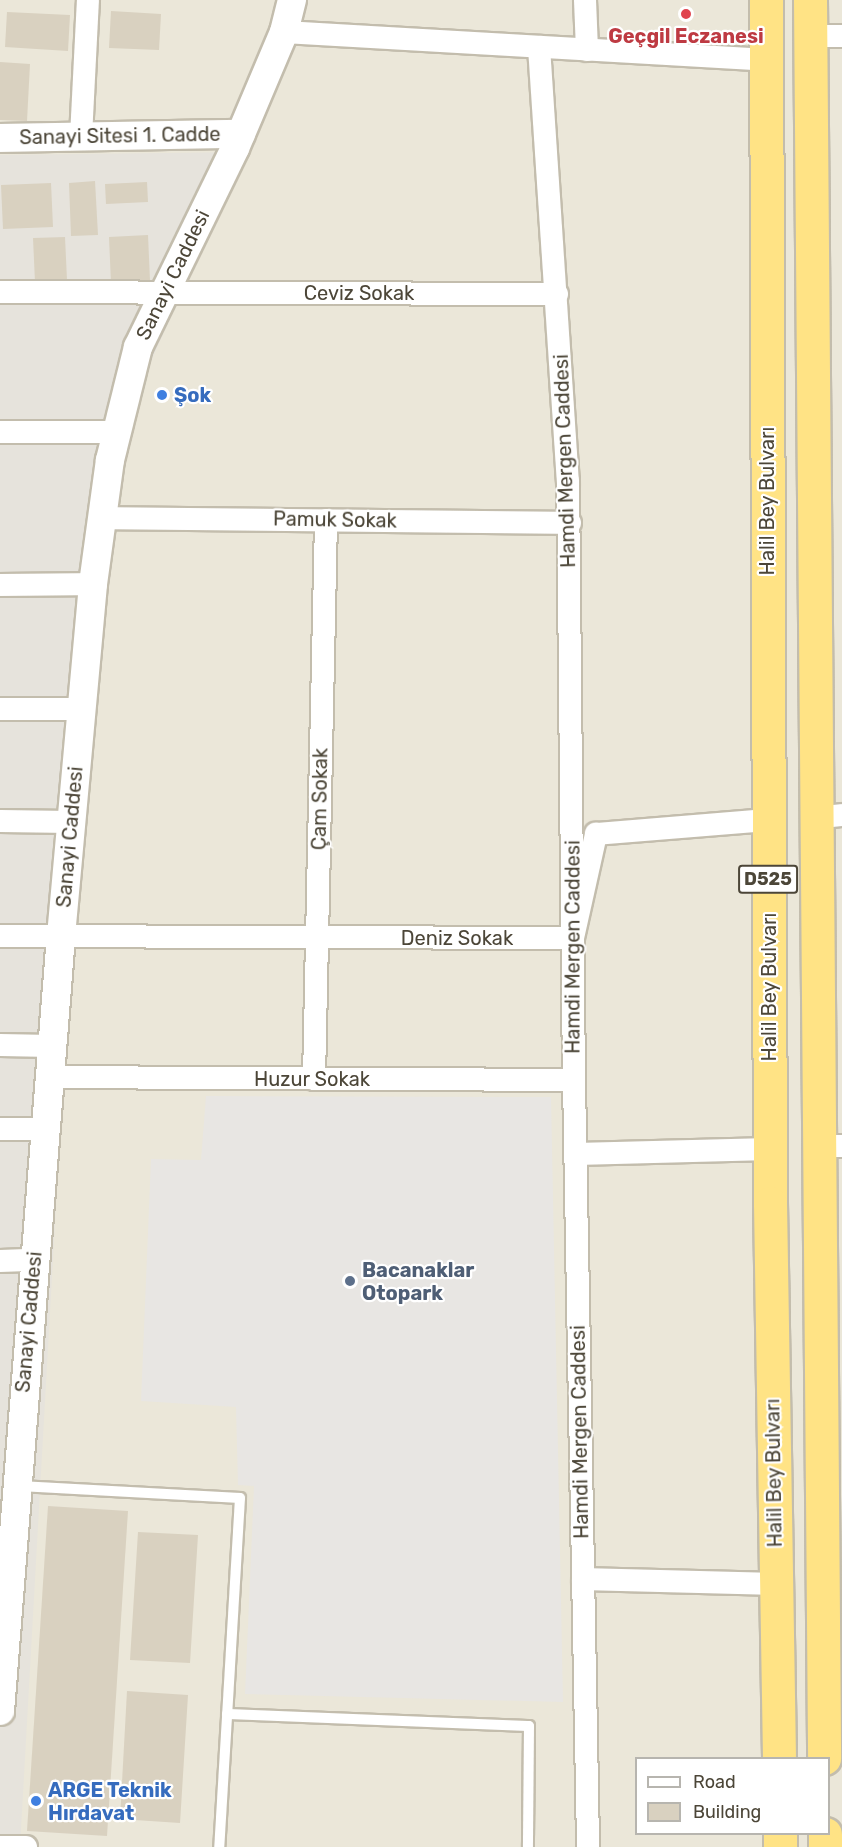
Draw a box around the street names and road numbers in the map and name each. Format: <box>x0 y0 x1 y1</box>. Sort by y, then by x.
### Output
street label: Sanayi Sitesi 1. Cadde <box>19 122 221 150</box>
street label: Sanayi Caddesi <box>131 206 215 344</box>
street label: Ceviz Sokak <box>304 281 414 305</box>
street label: Hamdi Mergen Caddesi <box>549 354 581 568</box>
street label: Halil Bey Bulvarı <box>755 426 779 576</box>
street label: Pamuk Sokak <box>273 507 397 533</box>
street label: Çam Sokak <box>307 748 333 850</box>
street label: Sanayi Caddesi <box>52 765 88 909</box>
street label: Hamdi Mergen Caddesi <box>561 840 585 1054</box>
road number: D525 <box>738 864 798 894</box>
street label: Halil Bey Bulvarı <box>757 912 781 1062</box>
street label: Deniz Sokak <box>401 926 513 950</box>
street label: Huzur Sokak <box>254 1067 370 1091</box>
street label: Sanayi Caddesi <box>11 1250 47 1394</box>
street label: Hamdi Mergen Caddesi <box>566 1325 594 1539</box>
street label: Halil Bey Bulvarı <box>761 1398 787 1548</box>

